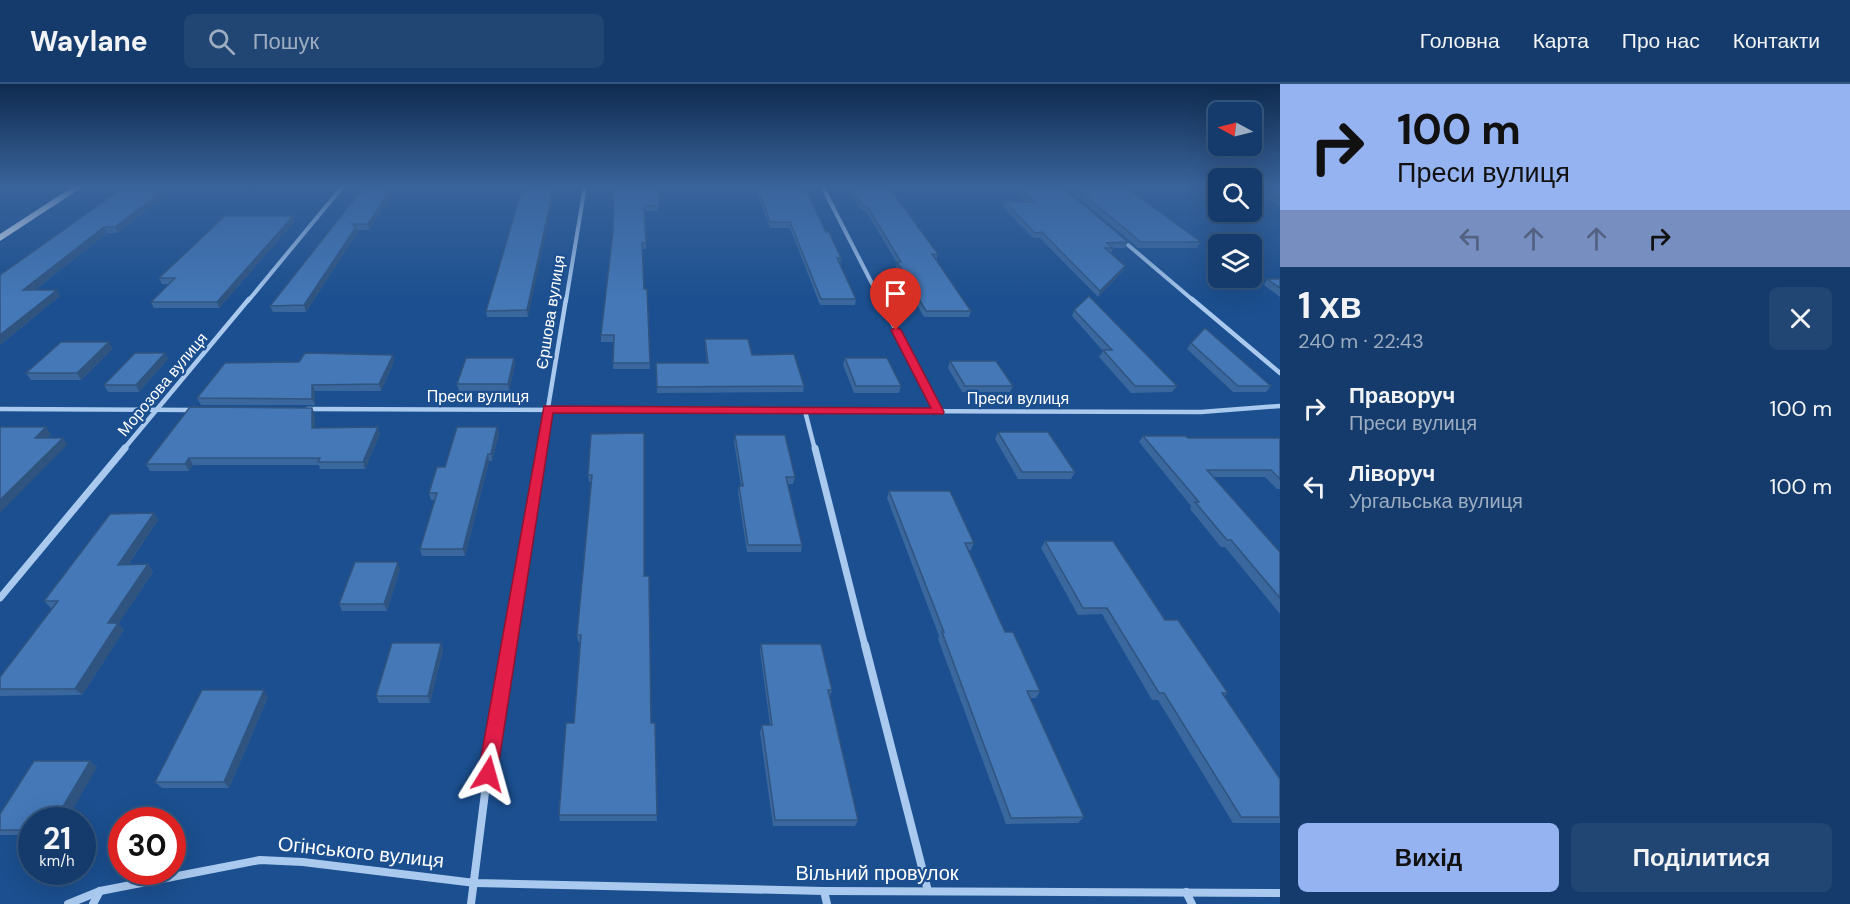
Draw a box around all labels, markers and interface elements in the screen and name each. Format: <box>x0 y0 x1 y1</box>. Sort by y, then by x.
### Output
search box <box>184 14 604 68</box>
text: Waylane <box>30 23 148 60</box>
icon: search <box>205 25 238 58</box>
text: Пошук <box>253 27 319 56</box>
text: Головна <box>1420 27 1500 55</box>
text: Карта <box>1533 27 1589 55</box>
text: Про нас <box>1622 27 1700 55</box>
text: Контакти <box>1733 27 1820 55</box>
north arrow <box>1208 102 1262 156</box>
map controls <box>1208 102 1262 288</box>
text: 100 m <box>1397 102 1521 157</box>
icon: right <box>1298 108 1376 186</box>
text: Преси вулиця <box>1397 155 1570 190</box>
button: search <box>1208 168 1262 222</box>
icon: left <box>1454 222 1487 255</box>
icon: ahead <box>1517 222 1550 255</box>
icon: ahead <box>1580 222 1613 255</box>
icon: right <box>1643 222 1676 255</box>
button: layers <box>1208 234 1262 288</box>
street label: Єршова вулиця <box>531 253 570 371</box>
pin <box>870 268 921 330</box>
icon: arrive <box>879 277 912 310</box>
text: 1 хв <box>1298 282 1362 329</box>
button: close <box>1769 287 1832 350</box>
street label: Морозова вулиця <box>113 328 212 441</box>
text: 240 m · 22:43 <box>1298 328 1424 354</box>
text: Праворуч <box>1349 381 1455 410</box>
street label: Преси вулиця <box>427 386 529 407</box>
street label: Преси вулиця <box>967 388 1069 409</box>
icon: right <box>1298 392 1331 425</box>
text: 100 m <box>1770 394 1832 423</box>
text: Преси вулиця <box>1349 410 1477 436</box>
text: Ліворуч <box>1349 459 1435 488</box>
icon: left <box>1298 470 1331 503</box>
text: 100 m <box>1770 472 1832 501</box>
text: Ургальська вулиця <box>1349 488 1523 514</box>
position arrow <box>456 742 520 806</box>
speed limit sign: 30 <box>108 807 186 885</box>
text: 21 <box>43 819 71 858</box>
button: Вихід <box>1298 823 1559 892</box>
button: Поділитися <box>1571 823 1832 892</box>
street label: Огінського вулиця <box>277 830 445 874</box>
text: km/h <box>39 851 75 871</box>
street label: Вільний провулок <box>795 860 959 886</box>

